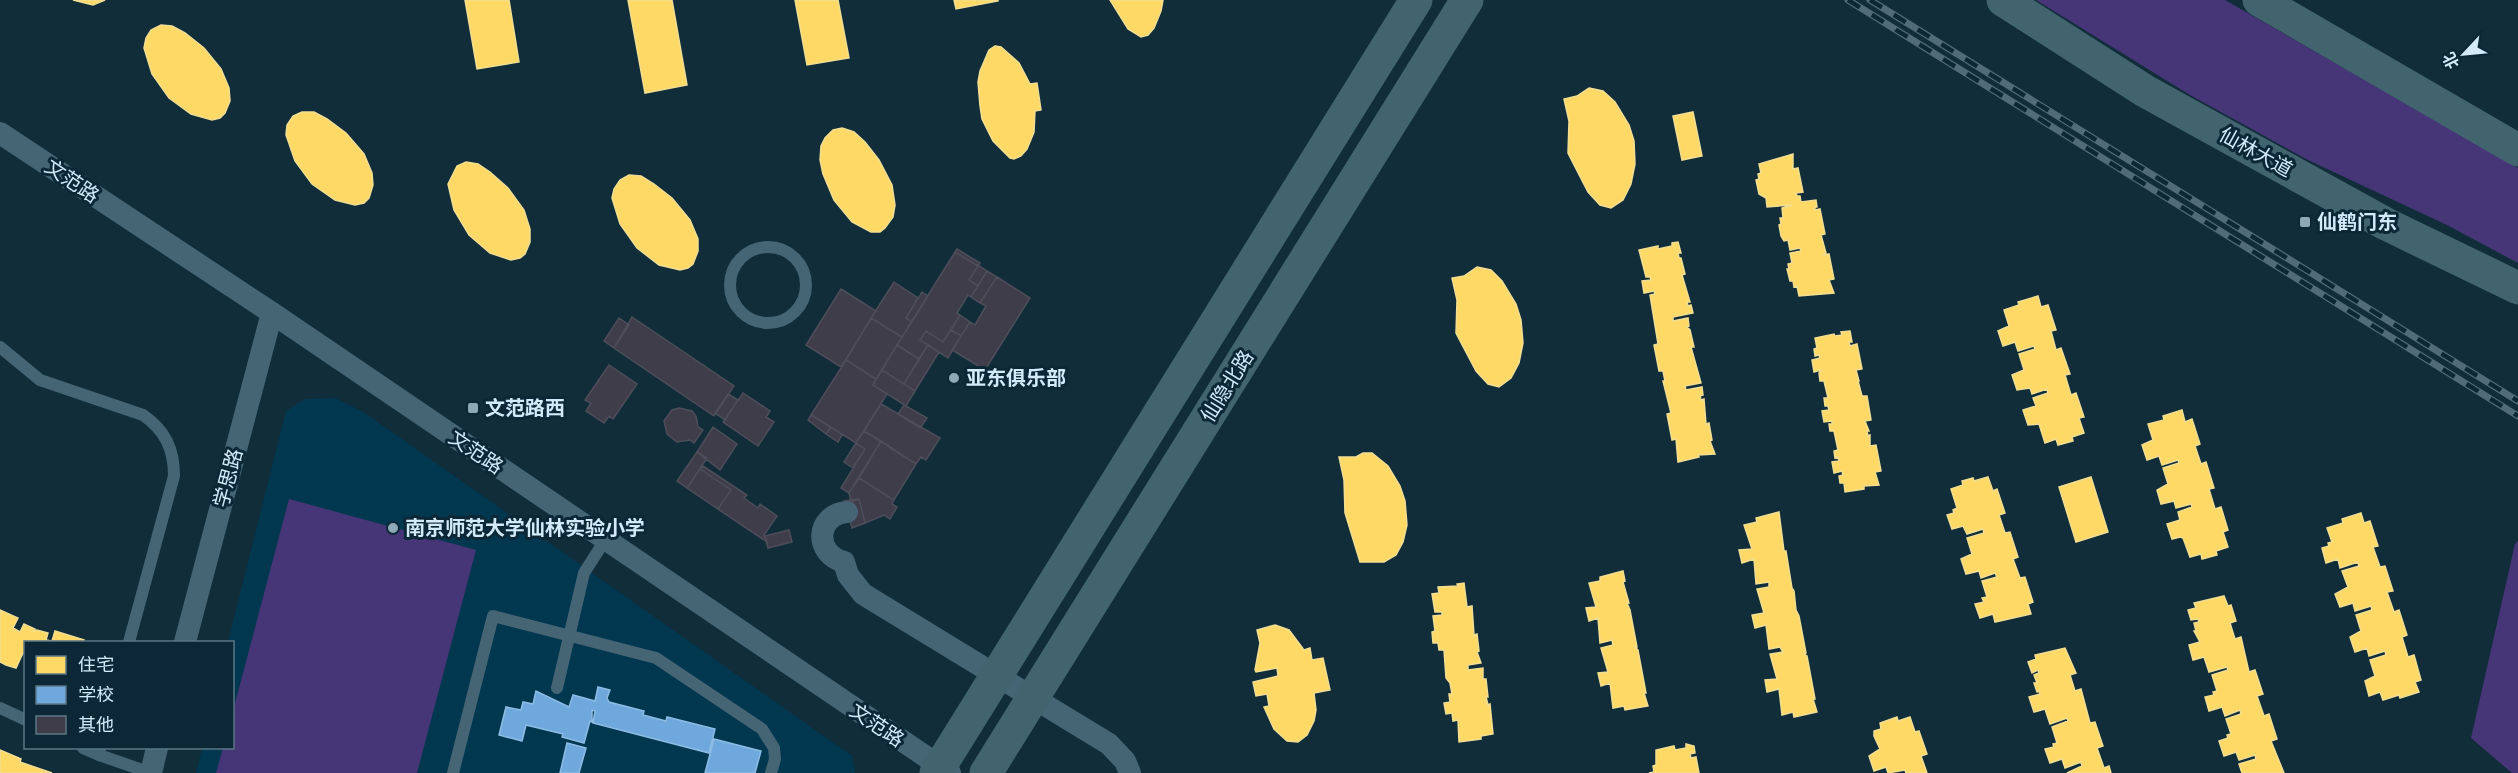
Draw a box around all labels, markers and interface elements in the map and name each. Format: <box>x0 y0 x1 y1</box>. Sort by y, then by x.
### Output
north arrow <box>2434 24 2494 84</box>
text: 北 <box>2438 49 2462 72</box>
street label: 仙林大道 <box>2216 121 2297 181</box>
street label: 文范路 <box>41 153 104 207</box>
place label: 仙鹤门东 <box>2317 209 2397 233</box>
marker: 仙鹤门东 <box>2298 215 2312 229</box>
street label: 仙隐北路 <box>1195 345 1258 426</box>
place label: 亚东俱乐部 <box>966 365 1066 389</box>
marker: 亚东俱乐部 <box>947 371 961 385</box>
place label: 文范路西 <box>485 395 565 419</box>
marker: 文范路西 <box>466 401 480 415</box>
street label: 文范路 <box>445 424 508 478</box>
street label: 学思路 <box>208 446 246 510</box>
place label: 南京师范大学仙林实验小学 <box>405 515 645 539</box>
marker: 南京师范大学仙林实验小学 <box>386 521 400 535</box>
legend <box>24 641 234 749</box>
text: 住宅 <box>78 653 114 675</box>
text: 学校 <box>78 683 114 705</box>
street label: 文范路 <box>846 697 909 751</box>
text: 其他 <box>78 713 114 735</box>

